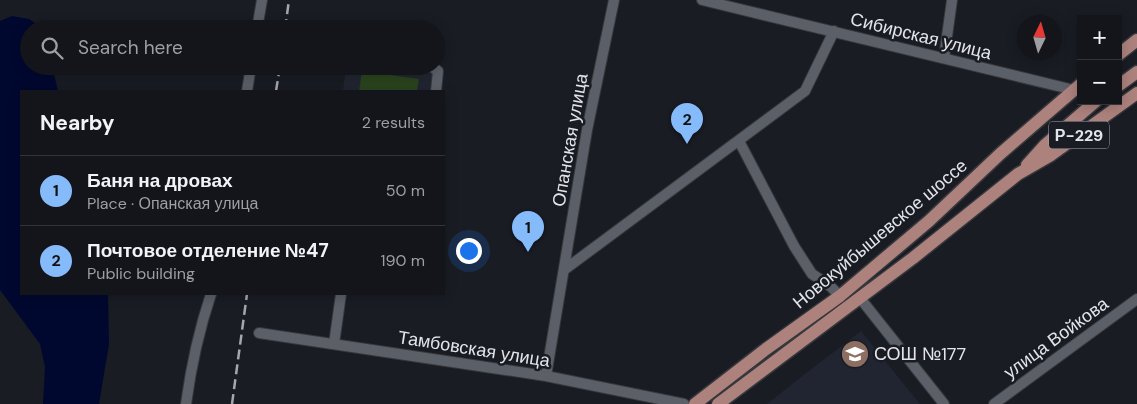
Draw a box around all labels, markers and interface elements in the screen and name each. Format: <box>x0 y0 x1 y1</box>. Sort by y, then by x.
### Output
street label: Сибирская улица <box>848 7 995 65</box>
north arrow <box>1017 15 1062 60</box>
map controls <box>1077 15 1122 105</box>
button: + <box>1077 15 1122 60</box>
search box <box>20 20 445 75</box>
icon: search <box>38 34 66 62</box>
text: Search here <box>78 35 183 60</box>
button: − <box>1077 60 1122 105</box>
street label: Опанская улица <box>546 70 594 209</box>
pin: 2 <box>671 103 703 144</box>
text: Nearby <box>40 109 114 137</box>
text: 2 results <box>362 112 425 133</box>
road number: Р-229 <box>1049 122 1109 148</box>
street label: Новокуйбышевское шоссе <box>788 154 972 314</box>
text: Баня на дровах <box>87 168 233 193</box>
text: 1 <box>53 180 59 201</box>
text: 50 m <box>386 180 425 201</box>
text: Place · Опанская улица <box>87 193 258 214</box>
pin: 1 <box>512 211 544 252</box>
text: Почтовое отделение №47 <box>87 238 329 263</box>
your location <box>456 238 482 264</box>
text: 2 <box>51 250 61 271</box>
text: 190 m <box>381 250 425 271</box>
text: Public building <box>87 263 195 284</box>
street label: улица Войкова <box>999 291 1114 384</box>
street label: Тамбовская улица <box>396 325 553 373</box>
school or university icon: СОШ №177 <box>840 339 870 369</box>
place label: СОШ №177 <box>874 342 966 366</box>

